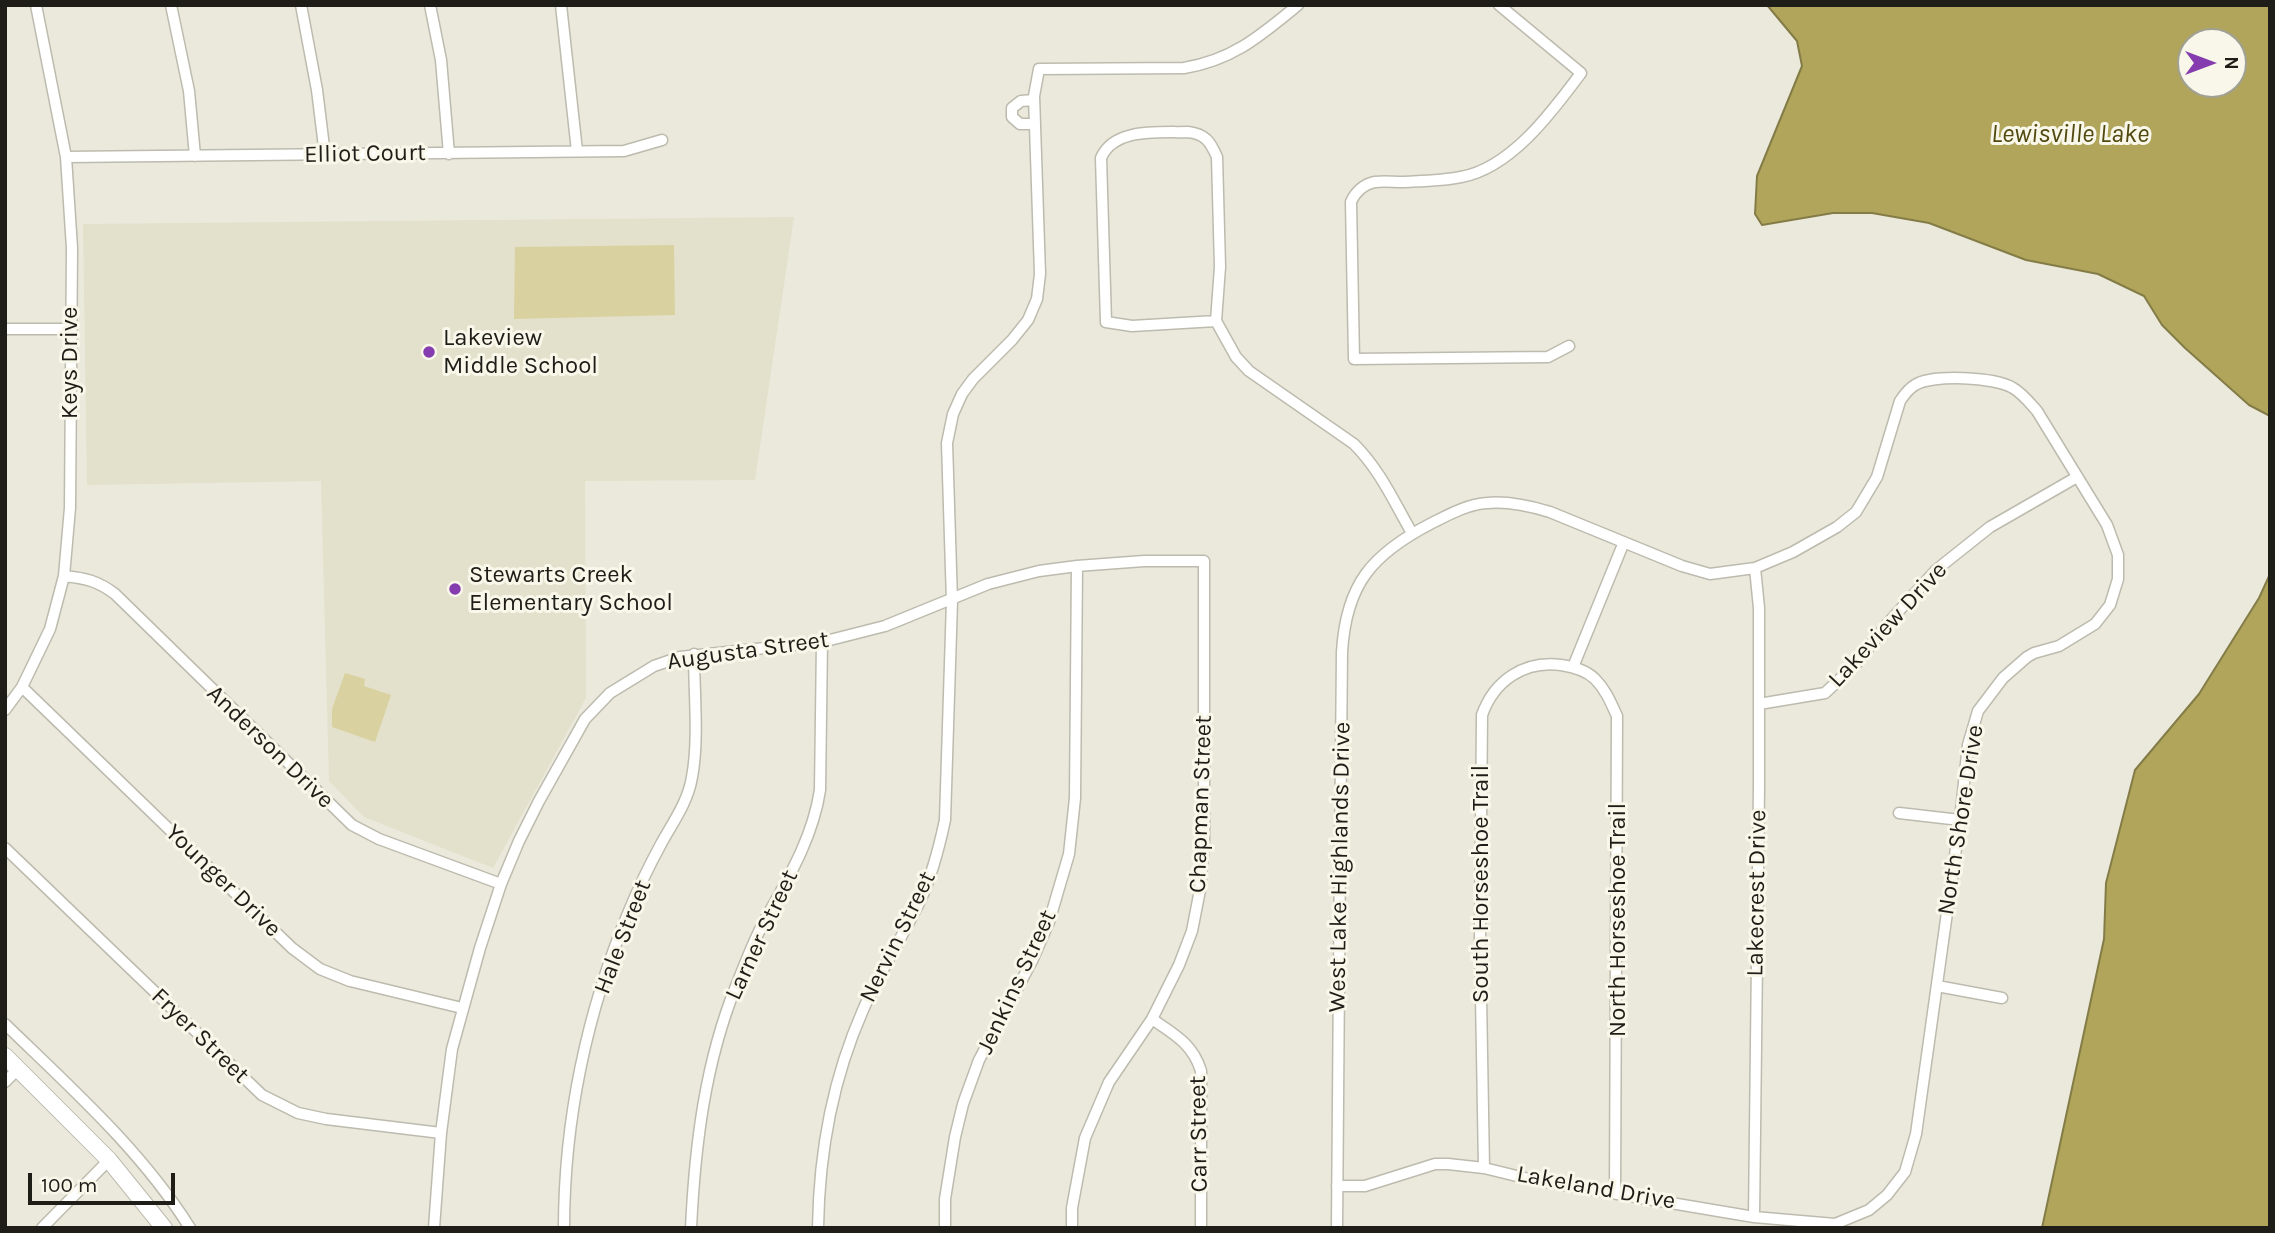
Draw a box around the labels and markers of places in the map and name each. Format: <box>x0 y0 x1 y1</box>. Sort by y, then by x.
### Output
place label: Lakeview Middle School <box>443 324 598 380</box>
marker: Lakeview Middle School <box>421 344 437 360</box>
place label: Stewarts Creek Elementary School <box>469 561 673 617</box>
marker: Stewarts Creek Elementary School <box>447 581 463 597</box>

